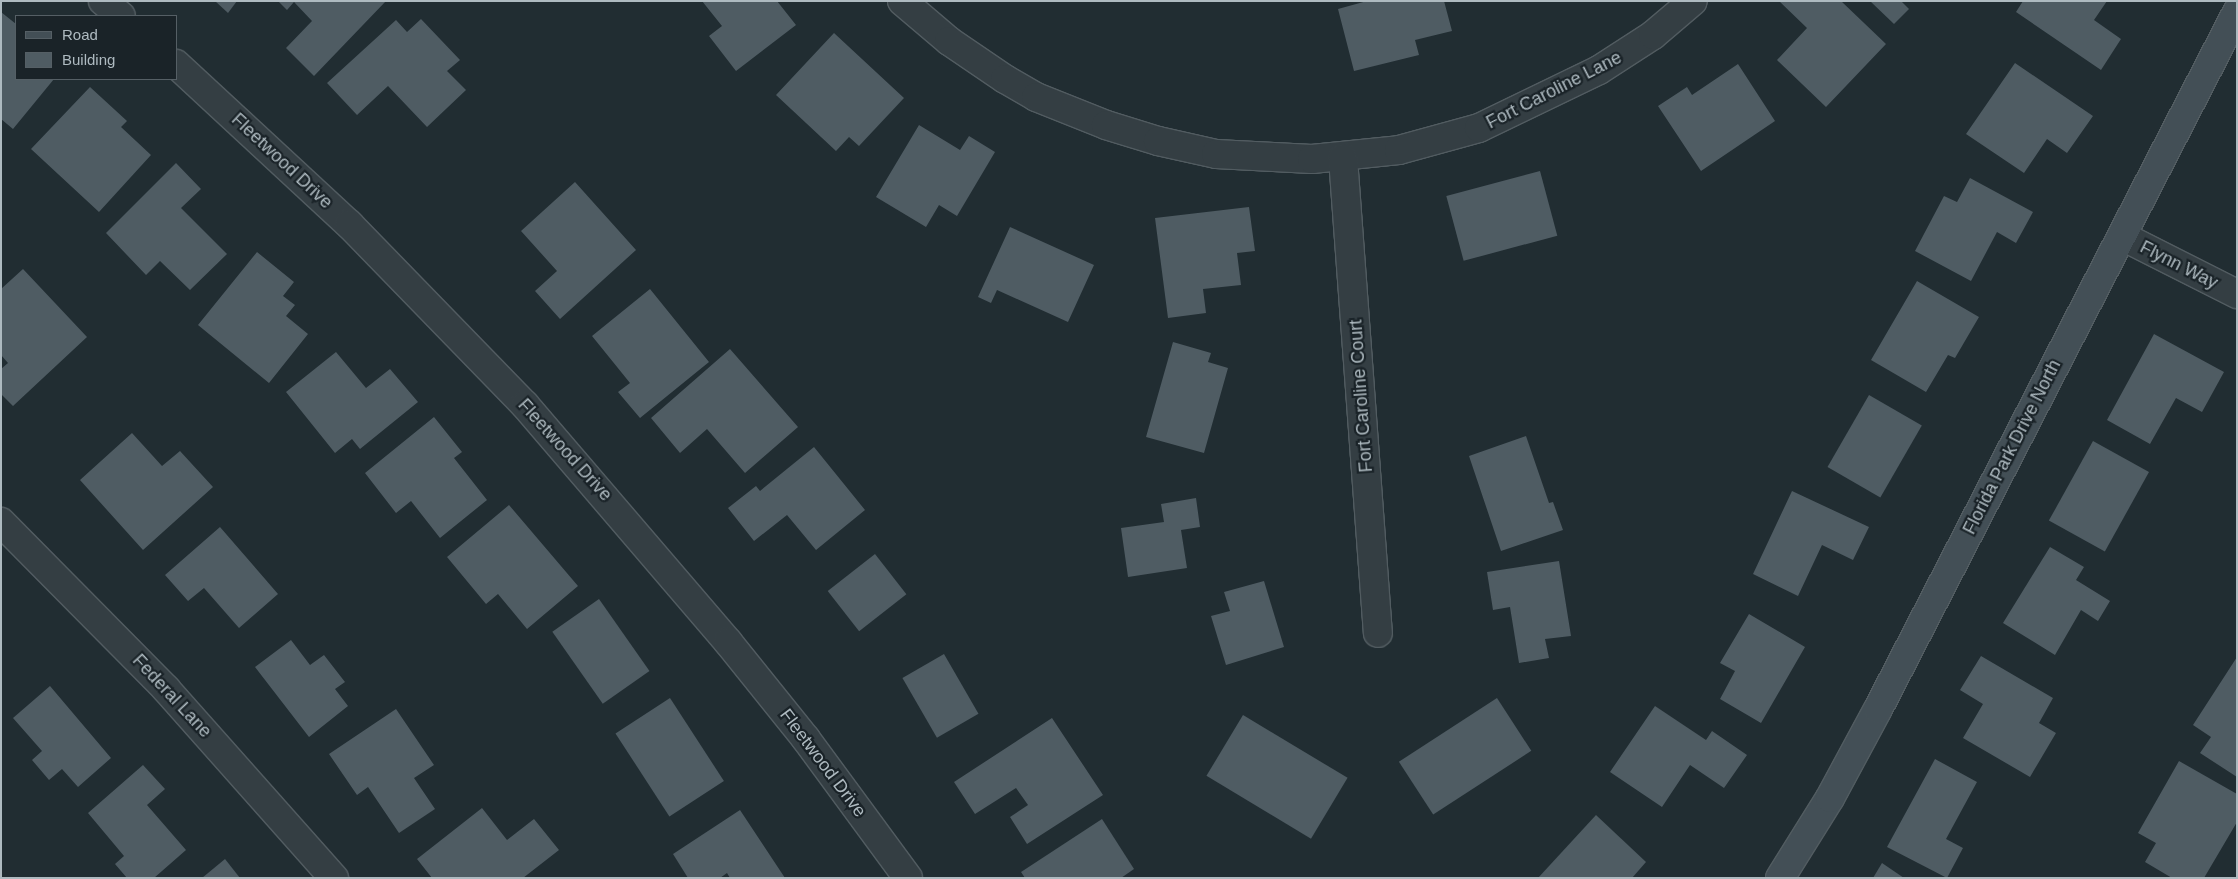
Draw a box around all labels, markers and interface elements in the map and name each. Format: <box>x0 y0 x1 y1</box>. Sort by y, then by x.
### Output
legend <box>15 15 178 80</box>
text: Road <box>62 26 98 43</box>
street label: Fort Caroline Lane <box>1483 47 1625 133</box>
text: Building <box>62 51 115 68</box>
street label: Fleetwood Drive <box>227 109 337 213</box>
street label: Flynn Way <box>2137 236 2221 294</box>
street label: Fort Caroline Court <box>1345 319 1377 473</box>
street label: Florida Park Drive North <box>1959 356 2065 538</box>
street label: Fleetwood Drive <box>513 394 617 506</box>
street label: Federal Lane <box>128 650 216 742</box>
street label: Fleetwood Drive <box>775 705 871 821</box>

